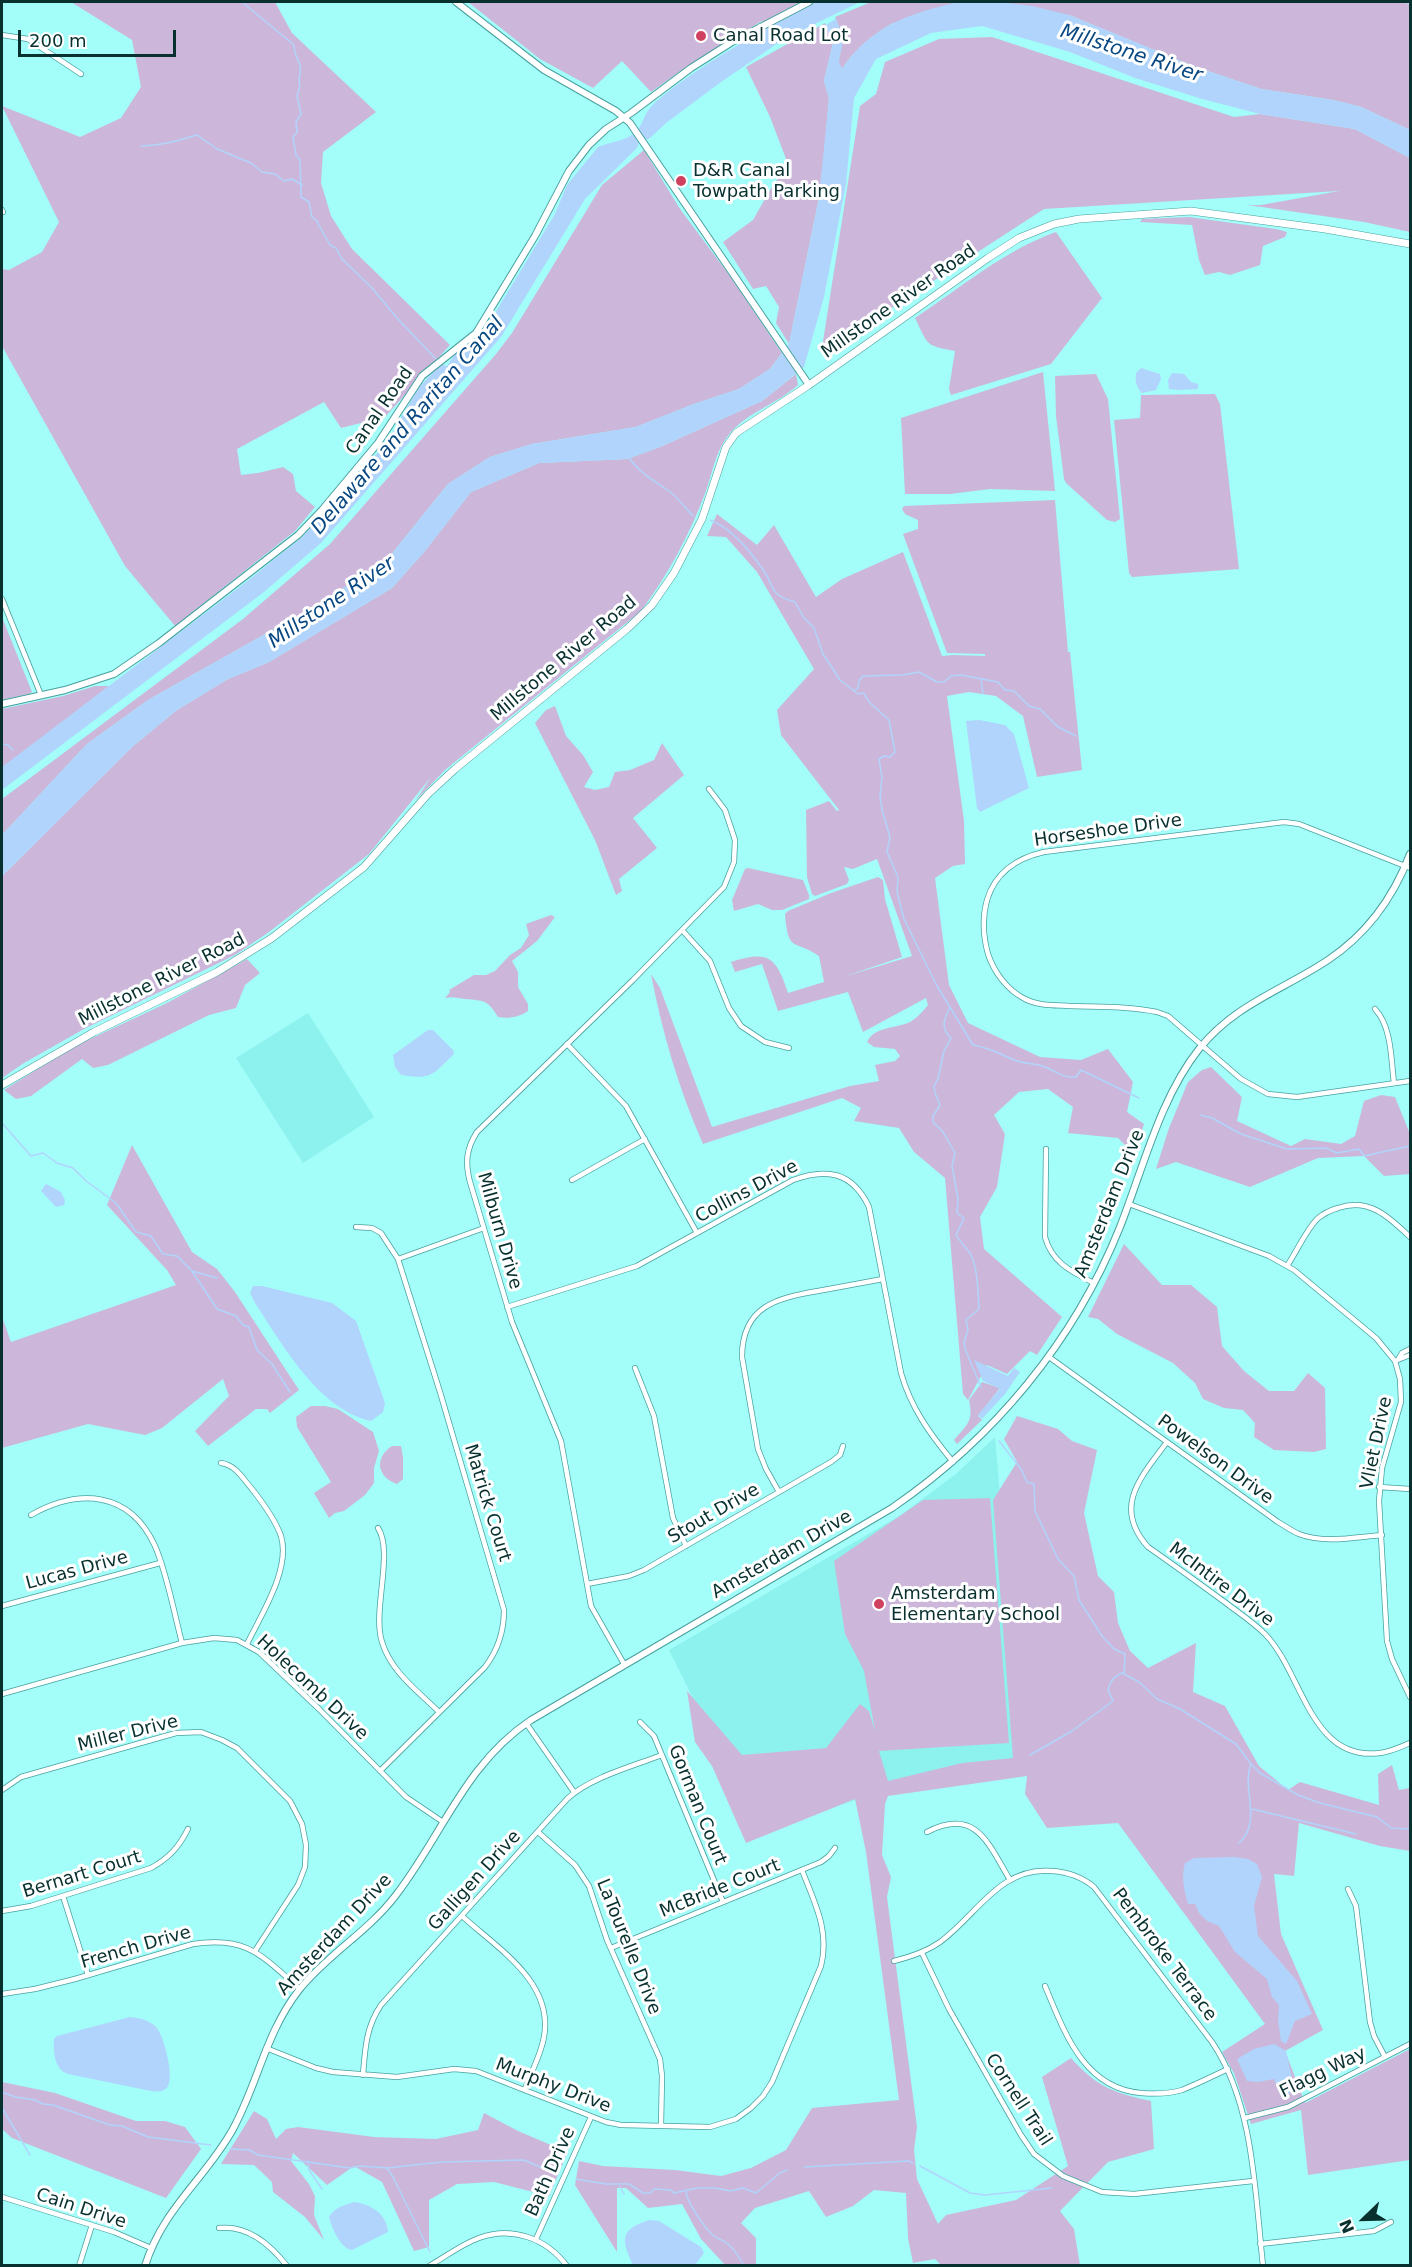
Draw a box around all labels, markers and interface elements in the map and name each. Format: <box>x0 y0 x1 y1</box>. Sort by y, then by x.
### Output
scale bar <box>21 18 178 56</box>
water label: Millstone River <box>1057 20 1205 88</box>
place label: Canal Road Lot <box>713 25 848 47</box>
marker: Canal Road Lot <box>694 29 708 43</box>
text: 200 m <box>29 30 87 51</box>
place label: D&R Canal Towpath Parking <box>693 160 840 202</box>
marker: D&R Canal Towpath Parking <box>674 174 688 188</box>
street label: Millstone River Road <box>818 240 980 364</box>
water label: Delaware and Raritan Canal <box>307 312 509 540</box>
street label: Canal Road <box>342 363 418 459</box>
water label: Millstone River <box>264 552 400 654</box>
street label: Millstone River Road <box>487 592 641 726</box>
street label: Horseshoe Drive <box>1033 810 1183 852</box>
street label: Millstone River Road <box>75 929 249 1031</box>
street label: Amsterdam Drive <box>1070 1127 1150 1281</box>
street label: Collins Drive <box>692 1156 802 1228</box>
street label: Milburn Drive <box>472 1170 526 1292</box>
street label: Vliet Drive <box>1357 1395 1397 1491</box>
street label: Powelson Drive <box>1153 1411 1277 1509</box>
street label: Matrick Court <box>459 1442 515 1564</box>
street label: Stout Drive <box>665 1479 763 1549</box>
street label: Amsterdam Drive <box>708 1506 856 1604</box>
street label: McIntire Drive <box>1164 1538 1278 1632</box>
street label: Lucas Drive <box>23 1547 131 1595</box>
place label: Amsterdam Elementary School <box>891 1583 1060 1626</box>
marker: Amsterdam Elementary School <box>872 1597 886 1611</box>
street label: Holecomb Drive <box>252 1631 372 1745</box>
street label: Miller Drive <box>76 1711 180 1757</box>
street label: Gorman Court <box>663 1742 731 1868</box>
street label: Galligen Drive <box>424 1826 526 1936</box>
street label: Bernart Court <box>20 1847 144 1903</box>
street label: McBride Court <box>657 1855 783 1923</box>
street label: Amsterdam Drive <box>273 1870 397 2000</box>
street label: LaTourelle Drive <box>591 1876 665 2018</box>
street label: Pembroke Terrace <box>1107 1884 1221 2026</box>
street label: French Drive <box>78 1922 194 1974</box>
street label: Flagg Way <box>1276 2043 1370 2103</box>
street label: Cornell Trail <box>980 2050 1056 2150</box>
street label: Murphy Drive <box>492 2054 614 2118</box>
street label: Bath Drive <box>522 2124 580 2220</box>
street label: Cain Drive <box>33 2184 129 2234</box>
north arrow <box>1334 2189 1394 2249</box>
text: N <box>1336 2216 1358 2236</box>

